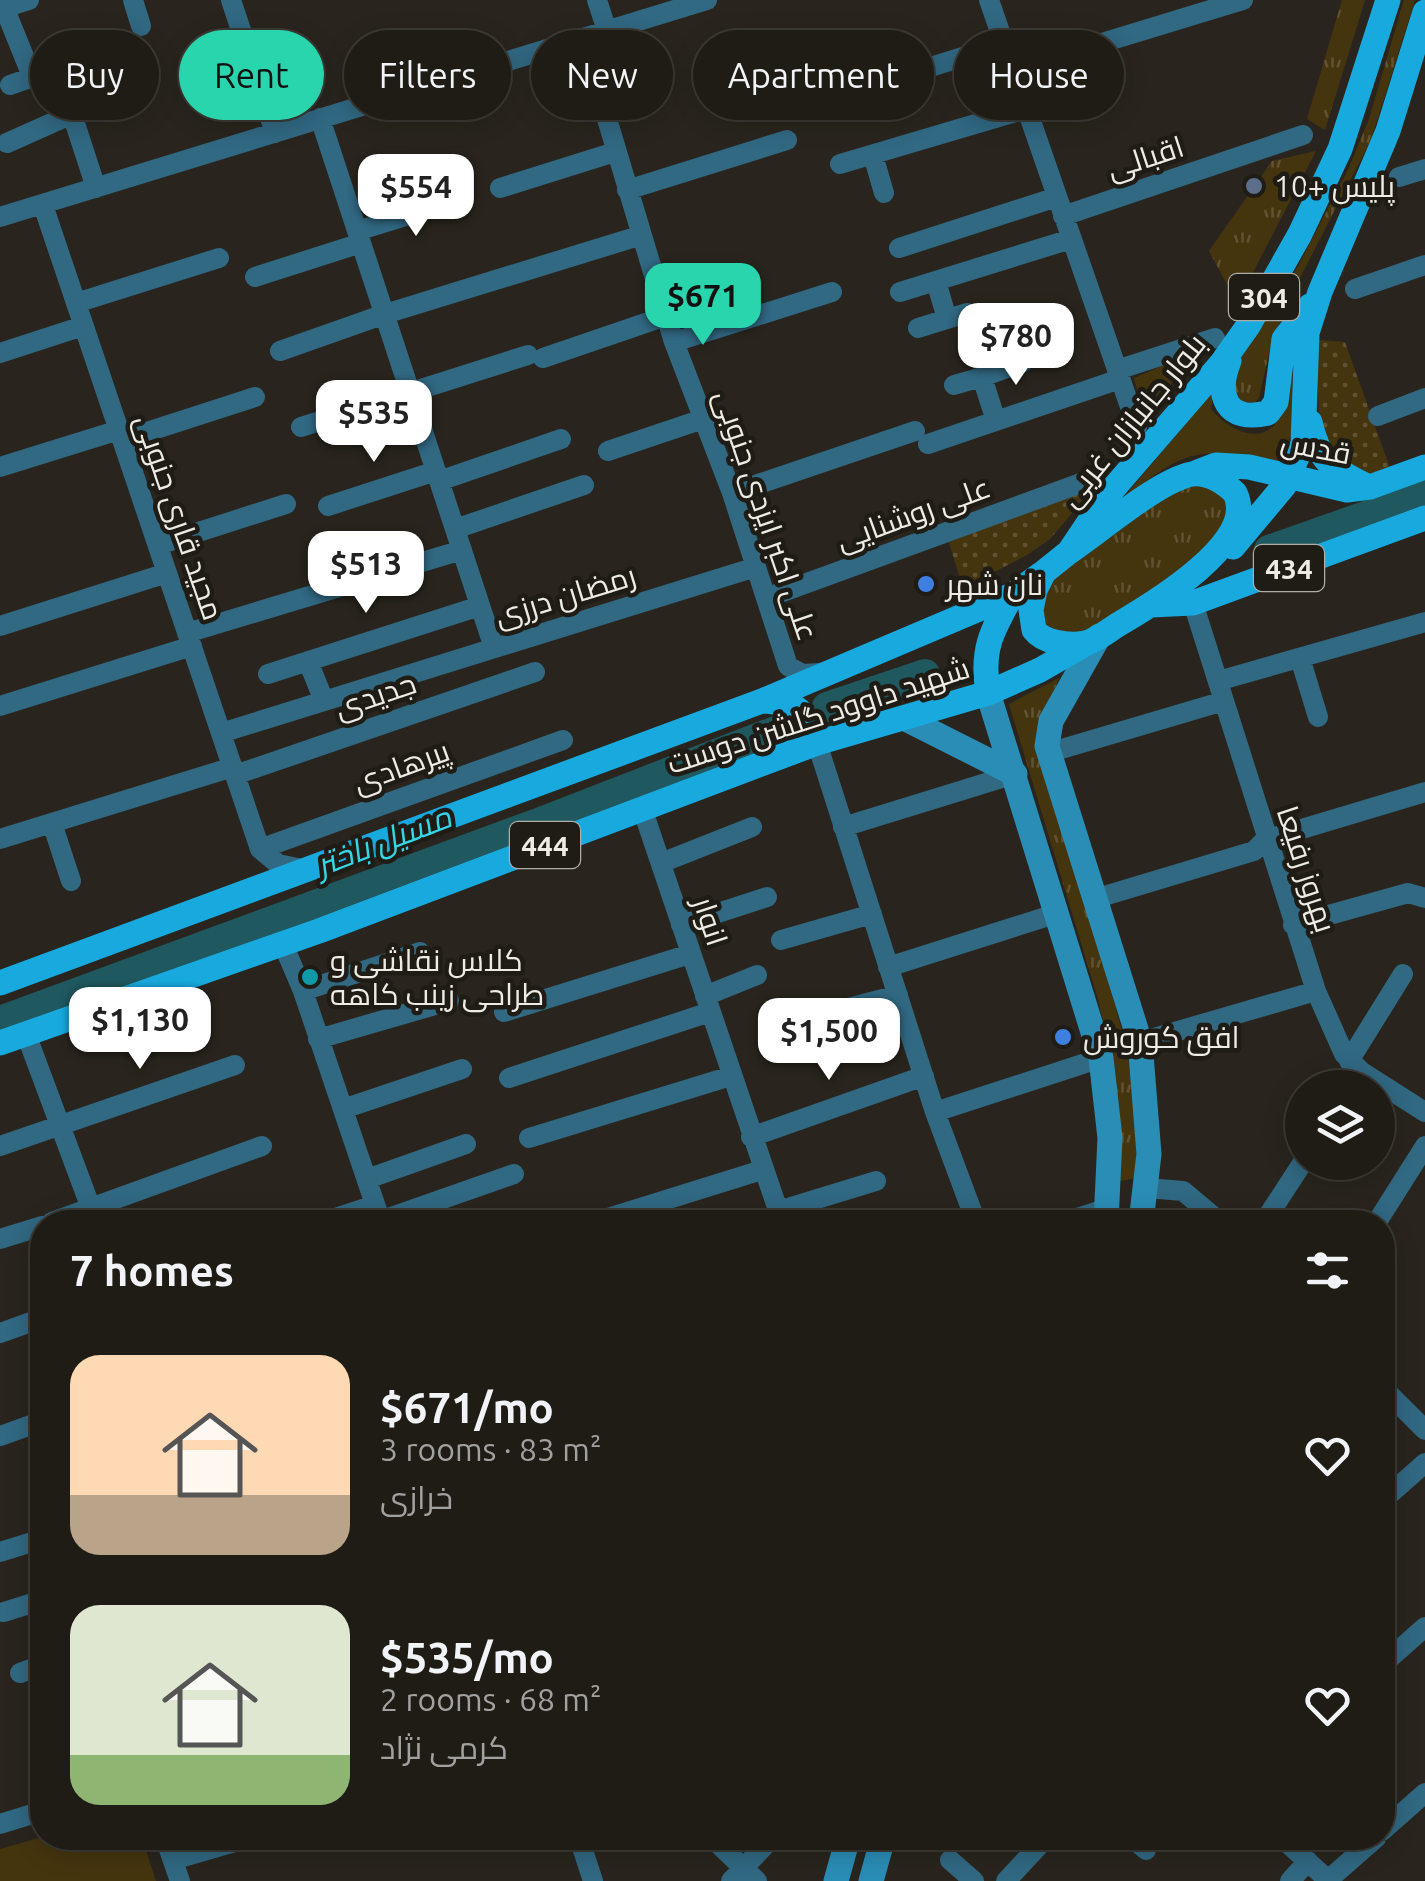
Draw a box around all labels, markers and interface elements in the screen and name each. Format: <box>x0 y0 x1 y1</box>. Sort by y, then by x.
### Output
chip: Buy <box>30 30 159 120</box>
chip: Rent <box>179 30 324 120</box>
chip: Filters <box>344 30 511 120</box>
chip: New <box>531 30 673 120</box>
chip: Apartment <box>693 30 934 120</box>
chip: House <box>954 30 1124 120</box>
street label: اقبالی <box>1102 129 1188 187</box>
pin: $554 <box>357 154 475 239</box>
text: $554 <box>380 168 452 204</box>
place label: پلیس +10 <box>1274 169 1395 206</box>
marker: پلیس +10 <box>1243 175 1265 197</box>
pin: $671 <box>644 263 762 348</box>
road number: 304 <box>1229 274 1299 320</box>
text: $671 <box>667 277 739 313</box>
pin: $780 <box>957 303 1075 388</box>
text: $780 <box>980 317 1052 353</box>
street label: بلوار جانبازان غربی <box>1052 327 1214 515</box>
pin: $535 <box>315 380 433 465</box>
street label: علی اکبر ایزدی جنوبی <box>706 385 826 645</box>
text: $535 <box>338 394 410 430</box>
street label: مجید قاری جنوبی <box>127 410 231 625</box>
street label: قدس <box>1278 424 1354 472</box>
street label: علی روشنایی <box>831 469 995 558</box>
pin: $513 <box>307 531 425 616</box>
text: $513 <box>330 545 402 581</box>
road number: 434 <box>1254 545 1324 591</box>
street label: رمضان درزی <box>490 557 640 633</box>
place label: نان شهر <box>944 567 1043 603</box>
marker: نان شهر <box>915 573 937 595</box>
street label: شهید داوود گلشن دوست <box>663 650 974 782</box>
street label: جدیدی <box>330 665 420 726</box>
street label: پیرهادی <box>348 733 455 802</box>
water label: مسیل باختر <box>307 798 457 886</box>
street label: بهروز رفیعا <box>1269 802 1343 937</box>
road number: 444 <box>510 822 580 868</box>
street label: انوار <box>686 890 735 950</box>
place label: کلاس نقاشی و طراحی زینب کاهه <box>330 943 544 1013</box>
marker: کلاس نقاشی و طراحی زینب کاهه <box>299 966 321 988</box>
pin: $1,130 <box>59 987 221 1072</box>
pin: $1,500 <box>748 998 910 1083</box>
text: $1,130 <box>91 1001 189 1037</box>
text: $1,500 <box>780 1012 878 1048</box>
place label: افق کوروش <box>1083 1020 1240 1056</box>
marker: افق کوروش <box>1052 1026 1074 1048</box>
map controls <box>1285 1070 1395 1180</box>
button: layers <box>1285 1070 1395 1180</box>
icon: filters <box>1300 1243 1355 1298</box>
text: 7 homes <box>70 1247 234 1294</box>
text: $671/mo <box>380 1384 554 1431</box>
icon: home <box>150 1395 270 1515</box>
icon: heart <box>1300 1428 1355 1483</box>
text: 3 rooms · 83 m² <box>380 1431 601 1467</box>
text: خرازی <box>380 1479 453 1515</box>
text: $535/mo <box>380 1634 554 1681</box>
icon: home <box>150 1645 270 1765</box>
icon: heart <box>1300 1678 1355 1733</box>
text: 2 rooms · 68 m² <box>380 1681 601 1717</box>
text: کرمی نژاد <box>380 1729 508 1765</box>

